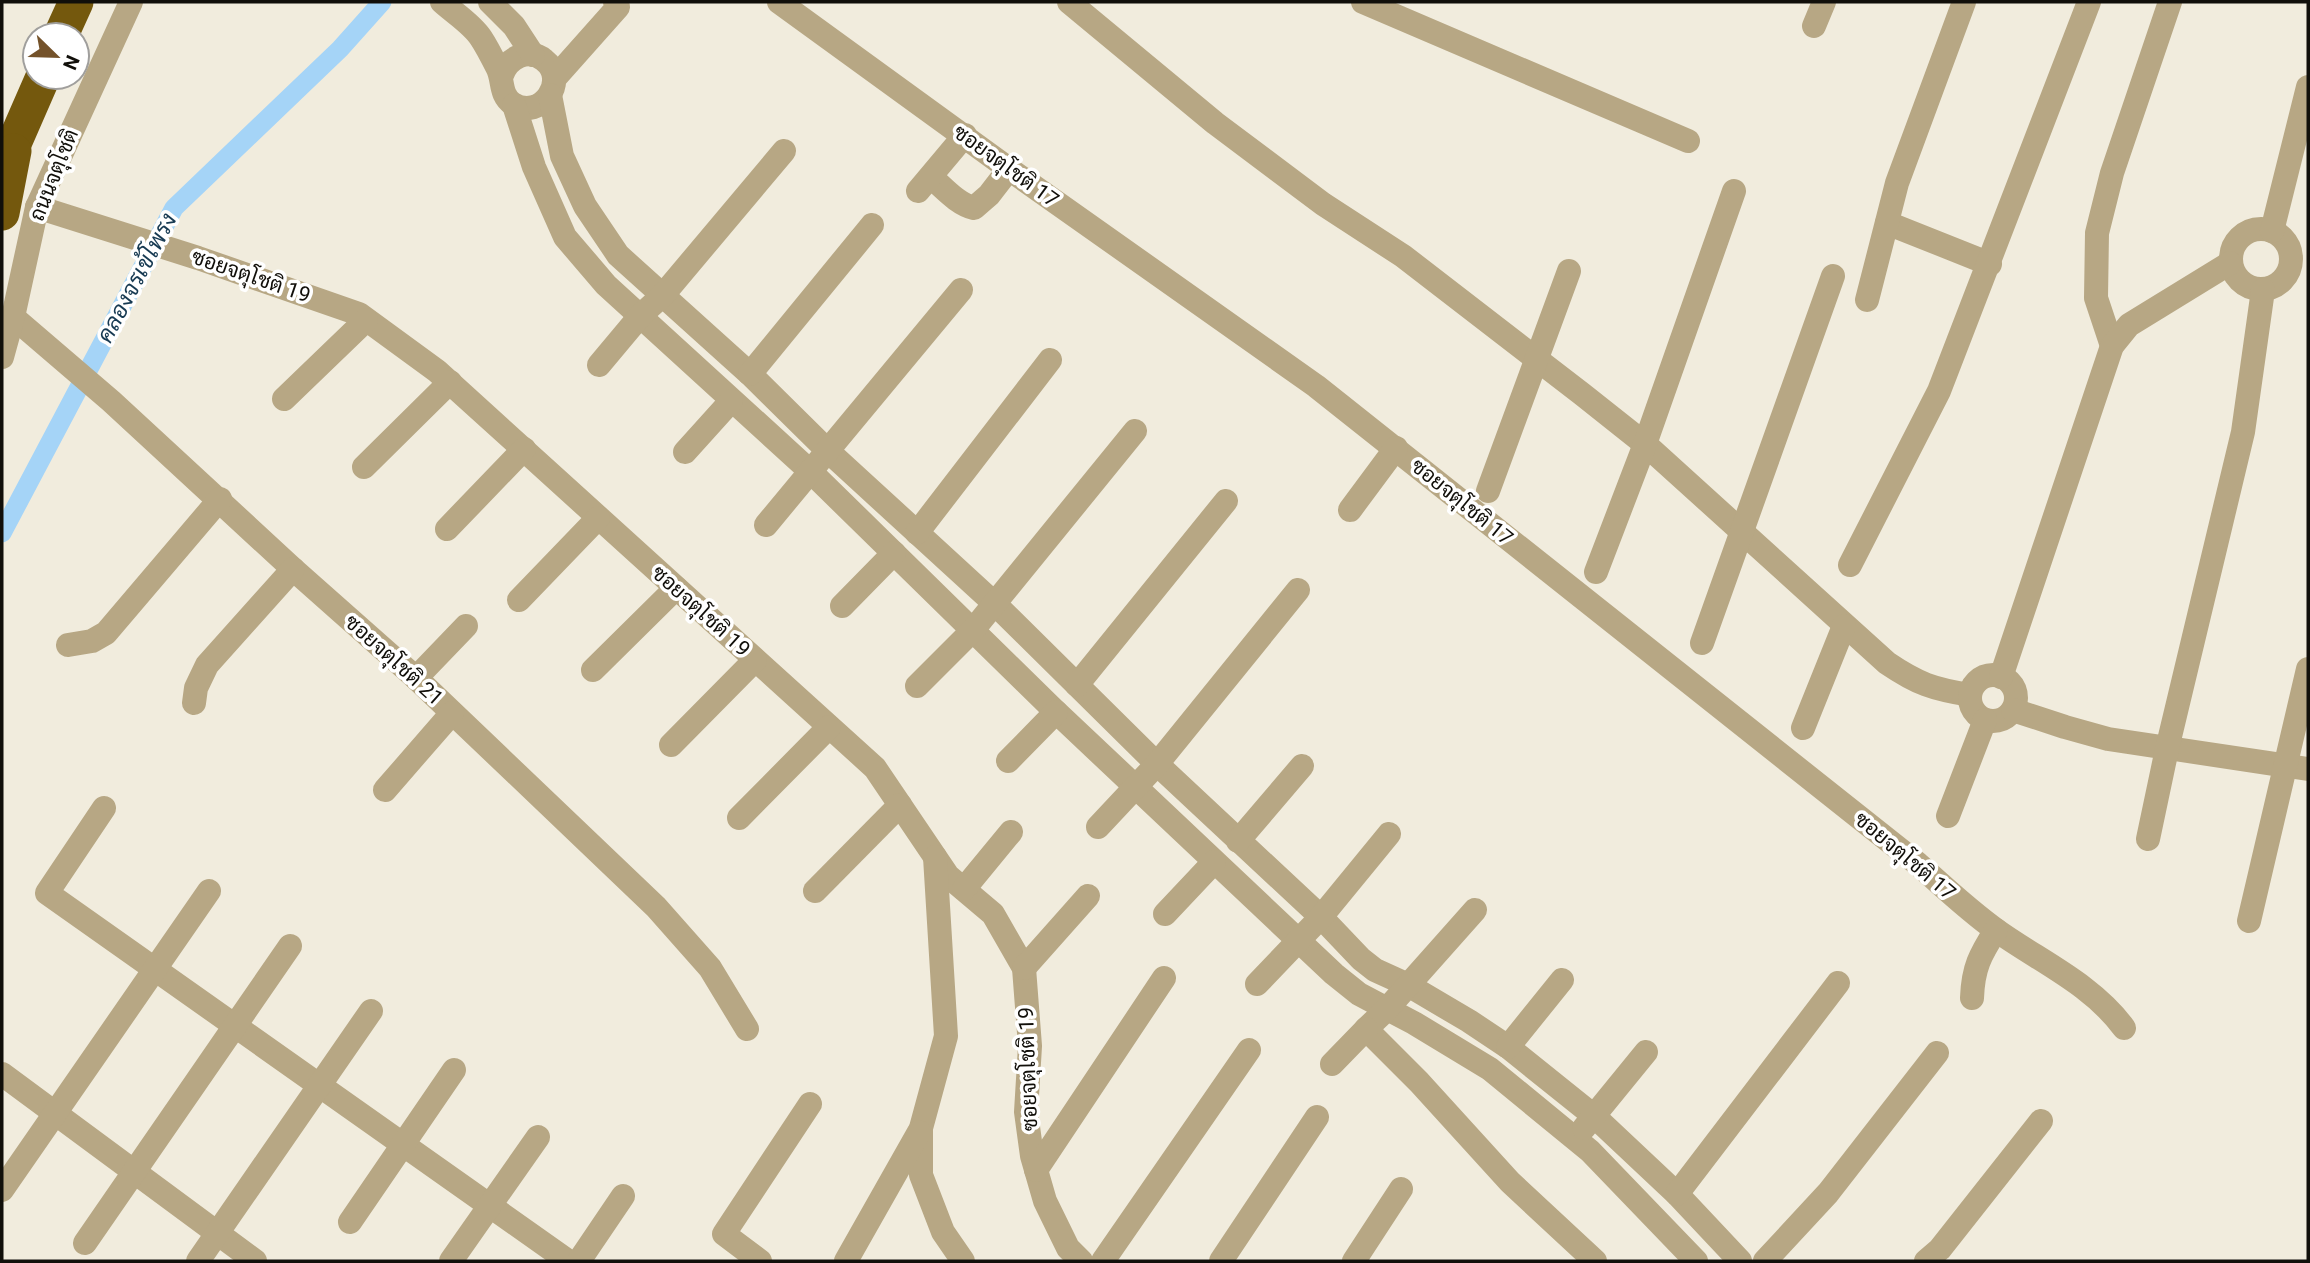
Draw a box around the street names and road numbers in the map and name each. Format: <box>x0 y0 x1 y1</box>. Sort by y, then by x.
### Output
street label: ซอยจตุโชติ 17 <box>948 119 1064 214</box>
street label: ถนนจตุโชติ <box>24 125 85 225</box>
street label: ซอยจตุโชติ 19 <box>188 244 314 309</box>
street label: ซอยจตุโชติ 17 <box>1405 453 1518 552</box>
street label: ซอยจตุโชติ 19 <box>646 560 756 663</box>
street label: ซอยจตุโชติ 21 <box>339 609 449 712</box>
street label: ซอยจตุโชติ 17 <box>1849 806 1961 907</box>
street label: ซอยจตุโชติ 19 <box>1013 1007 1044 1131</box>

